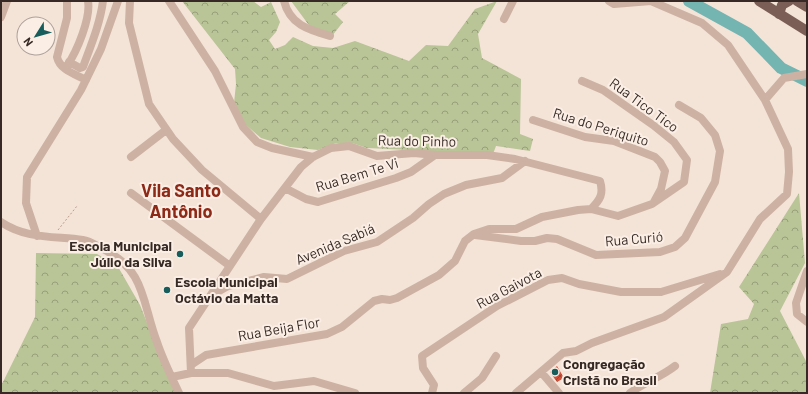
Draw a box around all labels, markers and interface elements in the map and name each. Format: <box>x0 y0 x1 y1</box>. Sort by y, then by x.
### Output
north arrow <box>16 16 56 56</box>
text: N <box>20 35 35 49</box>
street label: Rua Tico Tico <box>606 74 682 135</box>
street label: Rua do Periquito <box>551 104 651 149</box>
street label: Rua do Pinho <box>378 131 456 150</box>
street label: Rua Bem Te Vi <box>313 154 400 195</box>
district label: Vila Santo Antônio <box>141 179 221 222</box>
street label: Avenida Sabiá <box>293 219 377 268</box>
street label: Rua Curió <box>604 227 664 250</box>
place label: Escola Municipal Júlio da Silva <box>69 237 172 270</box>
marker: Escola Municipal Júlio da Silva <box>175 249 185 259</box>
street label: Rua Gaivota <box>473 263 544 312</box>
place label: Escola Municipal Octávio da Matta <box>175 273 278 306</box>
marker: Escola Municipal Octávio da Matta <box>162 285 172 295</box>
street label: Rua Beija Flor <box>237 313 321 344</box>
place label: Congregação Cristã no Brasil <box>563 355 657 388</box>
marker: Congregação Cristã no Brasil <box>550 367 560 377</box>

